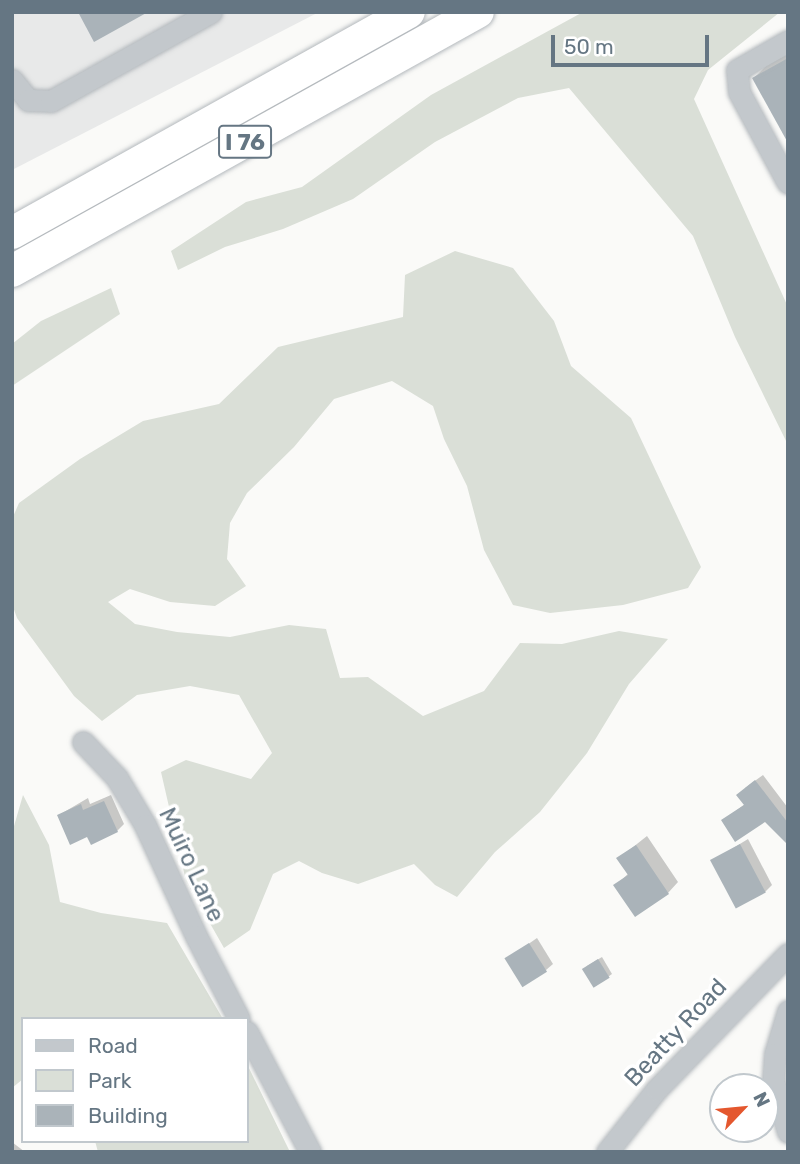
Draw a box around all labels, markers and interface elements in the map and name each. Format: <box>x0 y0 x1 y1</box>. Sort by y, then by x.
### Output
scale bar <box>555 21 712 65</box>
text: 50 m <box>564 34 614 59</box>
road number: I 76 <box>217 122 273 162</box>
street label: Muiro Lane <box>152 803 230 927</box>
street label: Beatty Road <box>619 973 733 1093</box>
legend <box>21 1017 248 1143</box>
text: Road <box>88 1033 138 1058</box>
text: Park <box>88 1068 132 1093</box>
north arrow <box>709 1073 779 1143</box>
text: N <box>748 1088 775 1111</box>
text: Building <box>88 1103 168 1128</box>

